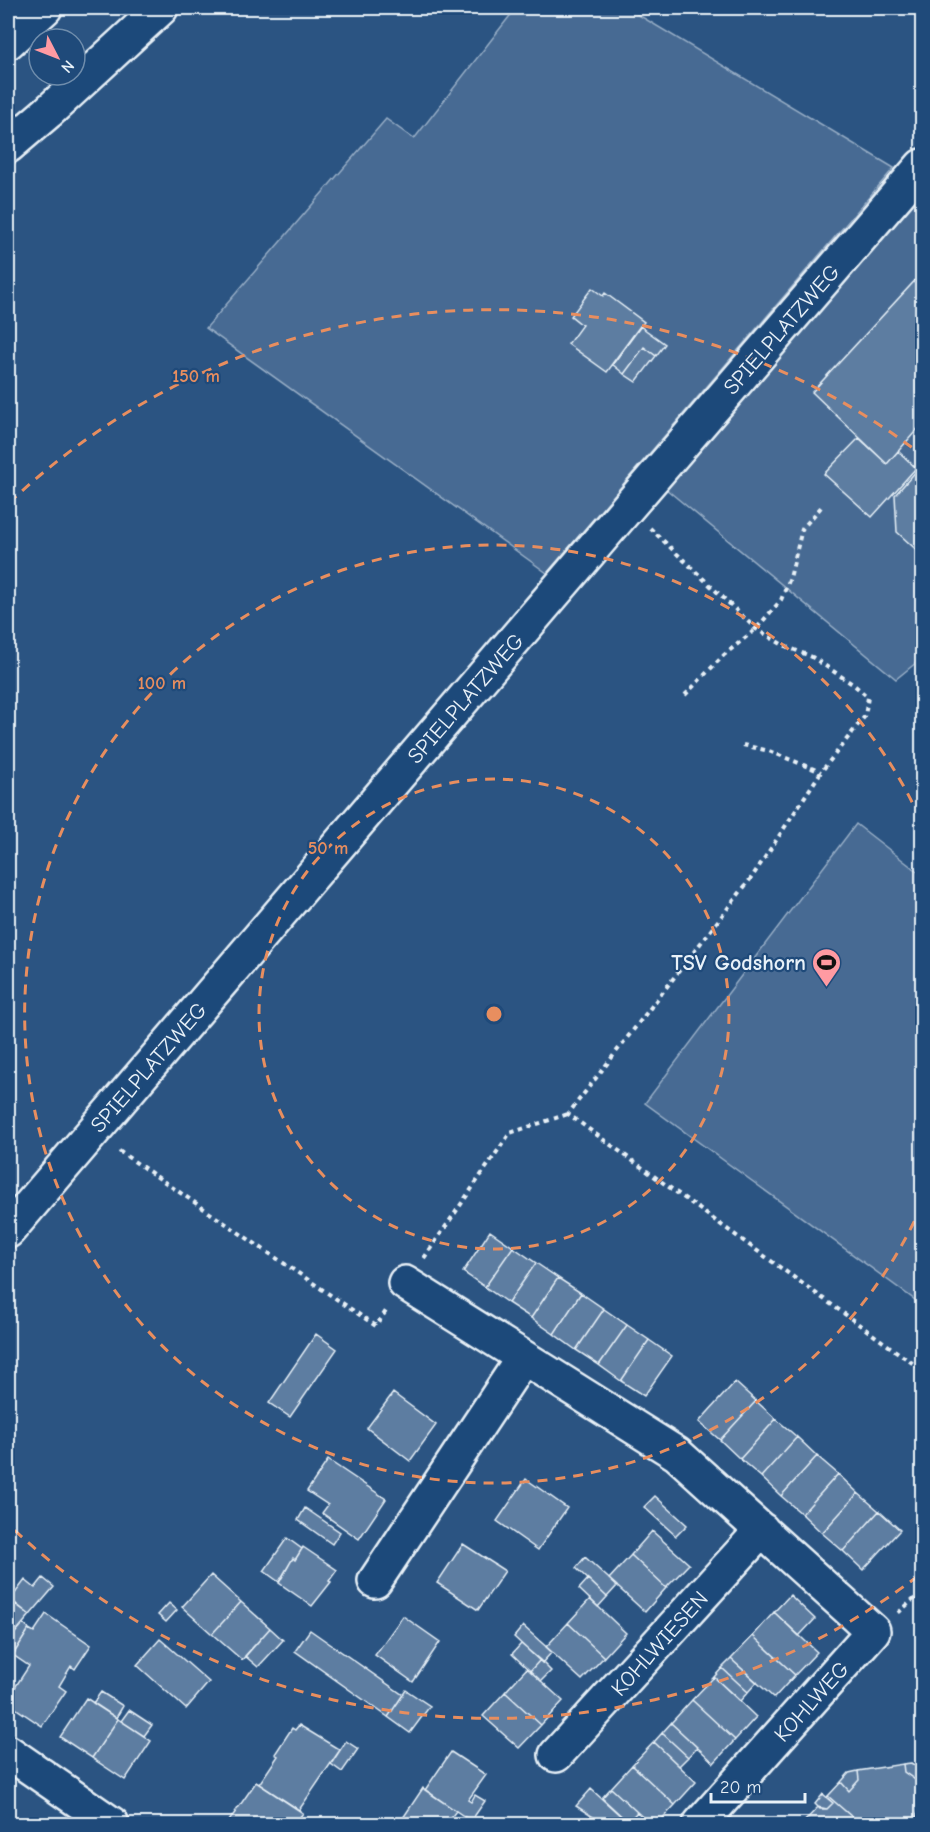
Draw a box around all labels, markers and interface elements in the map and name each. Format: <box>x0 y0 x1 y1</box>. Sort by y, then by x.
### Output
north arrow <box>27 27 87 87</box>
text: N <box>57 56 78 76</box>
street label: SPIELPLATZWEG <box>718 259 845 400</box>
text: 150 m <box>172 366 220 387</box>
street label: SPIELPLATZWEG <box>402 628 529 769</box>
text: 100 m <box>138 673 186 694</box>
text: 50 m <box>308 838 348 859</box>
sports icon: TSV Godshorn <box>811 946 843 988</box>
place label: TSV Godshorn <box>671 950 806 976</box>
street label: SPIELPLATZWEG <box>85 997 212 1138</box>
centre of rings <box>484 1004 504 1024</box>
street label: KOHLWIESEN <box>606 1586 714 1701</box>
street label: KOHLWEG <box>769 1656 855 1747</box>
scale bar <box>711 1766 806 1804</box>
text: 20 m <box>720 1777 761 1798</box>

